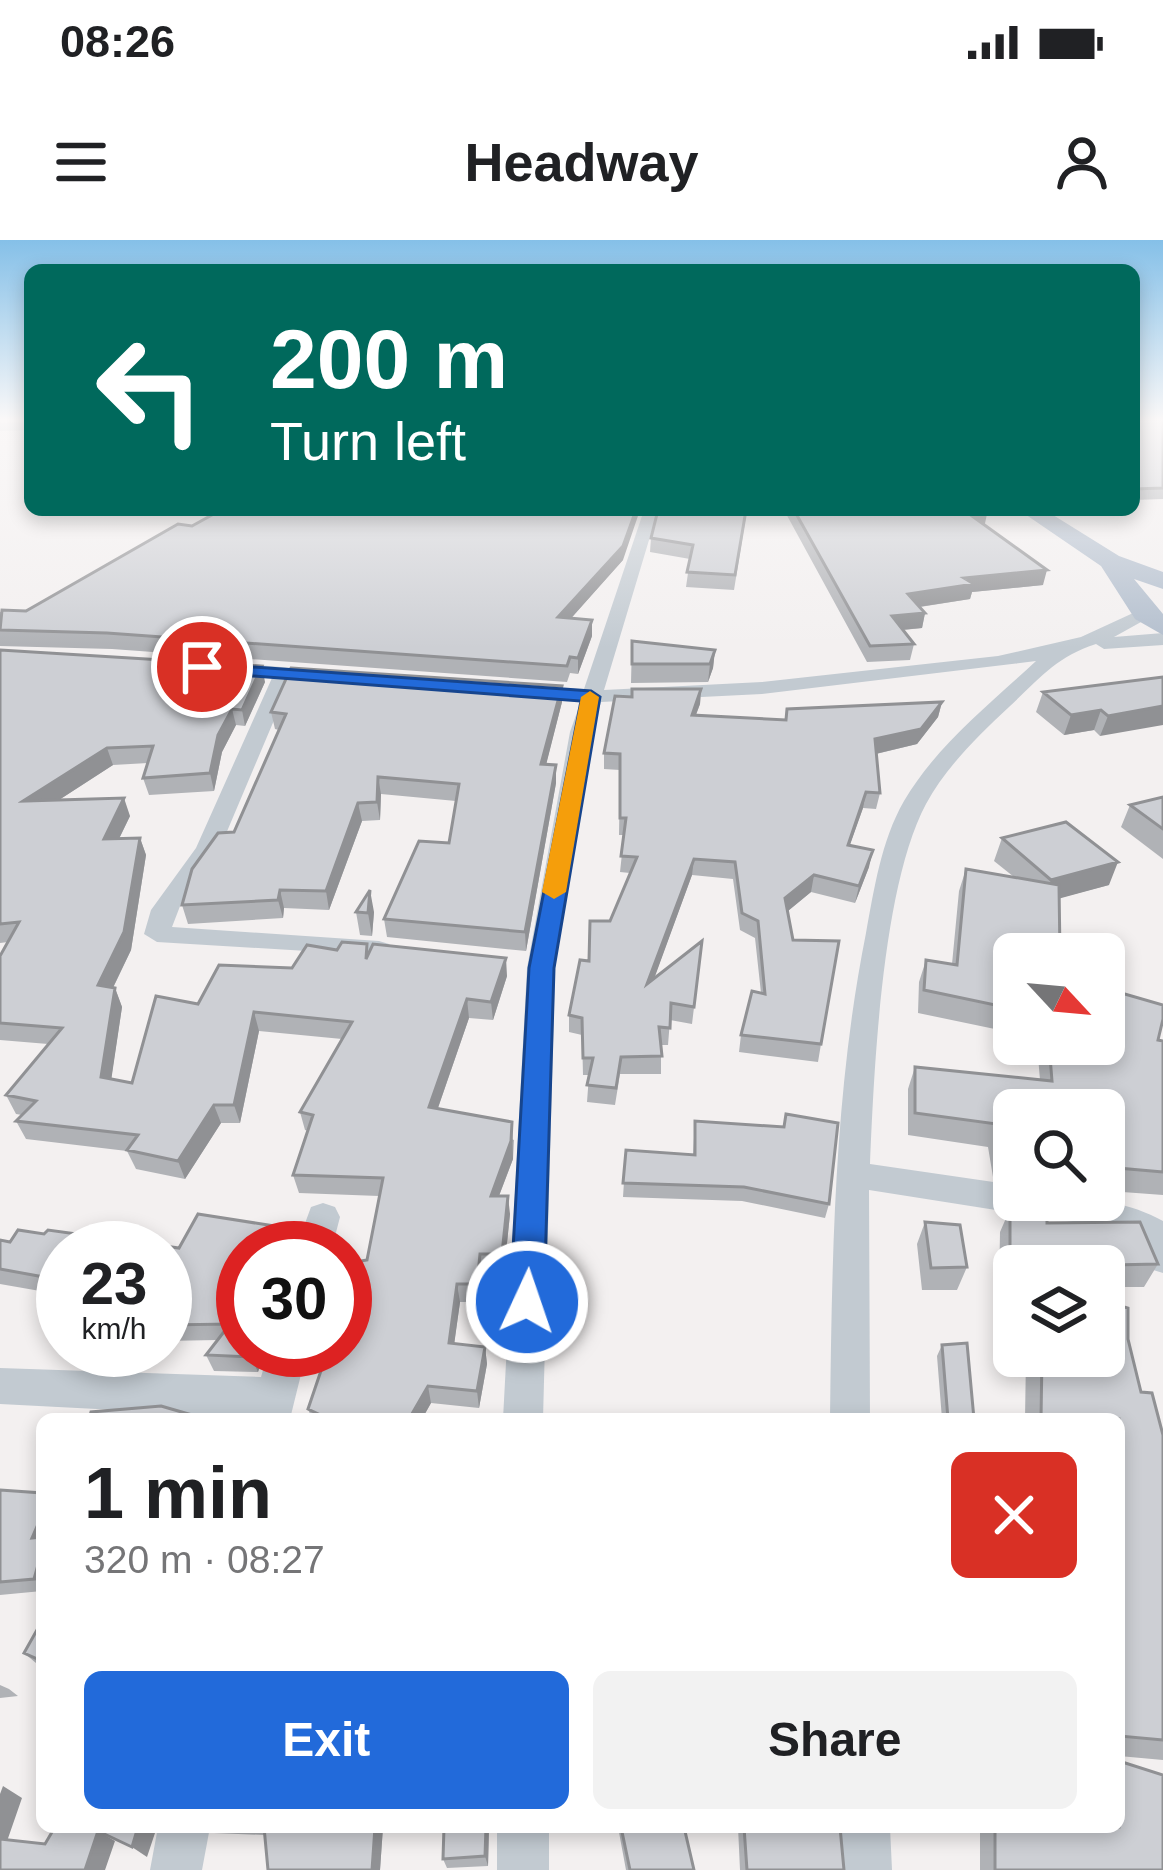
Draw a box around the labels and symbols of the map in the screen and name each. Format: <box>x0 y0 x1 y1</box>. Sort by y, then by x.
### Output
pin <box>151 616 253 718</box>
north arrow <box>993 933 1125 1065</box>
speed limit sign: 30 <box>216 1221 372 1377</box>
position arrow <box>464 1239 590 1365</box>

